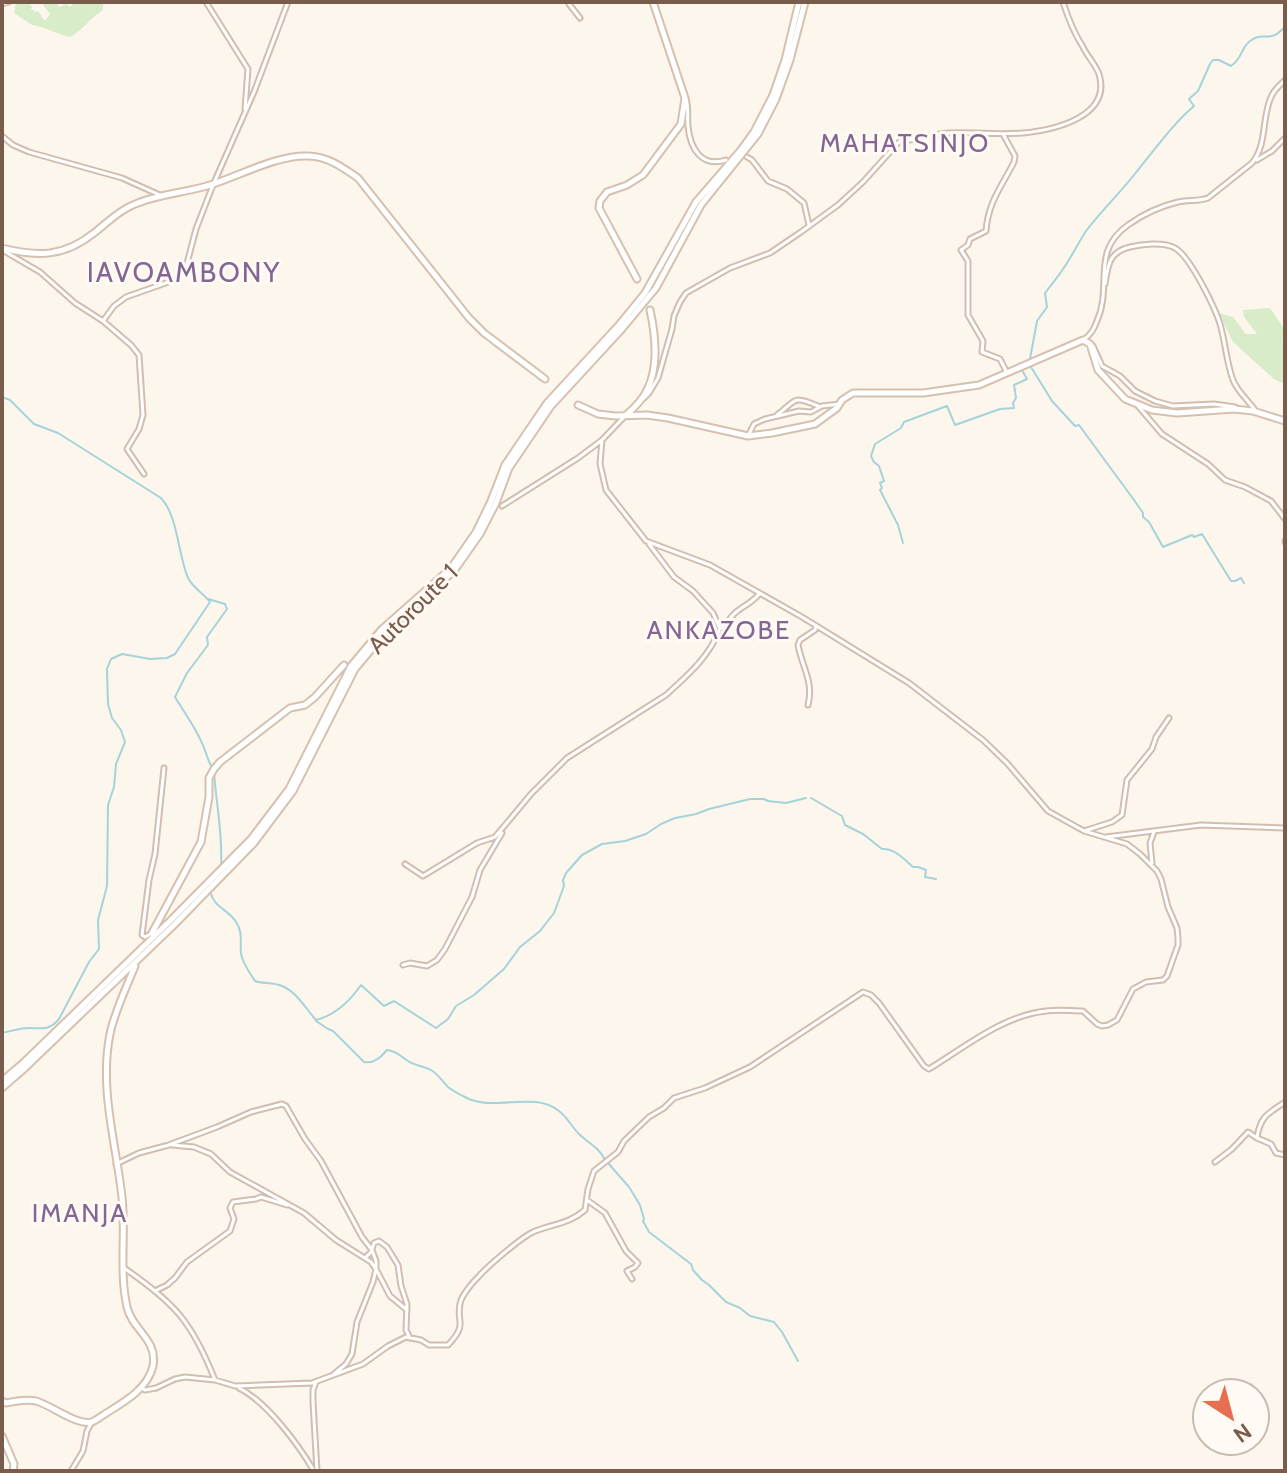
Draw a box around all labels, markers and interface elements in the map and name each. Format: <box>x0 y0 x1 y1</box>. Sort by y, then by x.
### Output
district label: MAHATSINJO <box>820 127 990 159</box>
district label: IAVOAMBONY <box>87 255 281 289</box>
street label: Autoroute 1 <box>362 558 463 659</box>
district label: ANKAZOBE <box>647 614 791 646</box>
district label: IMANJA <box>32 1197 128 1229</box>
north arrow <box>1191 1377 1271 1457</box>
text: N <box>1228 1417 1257 1448</box>

